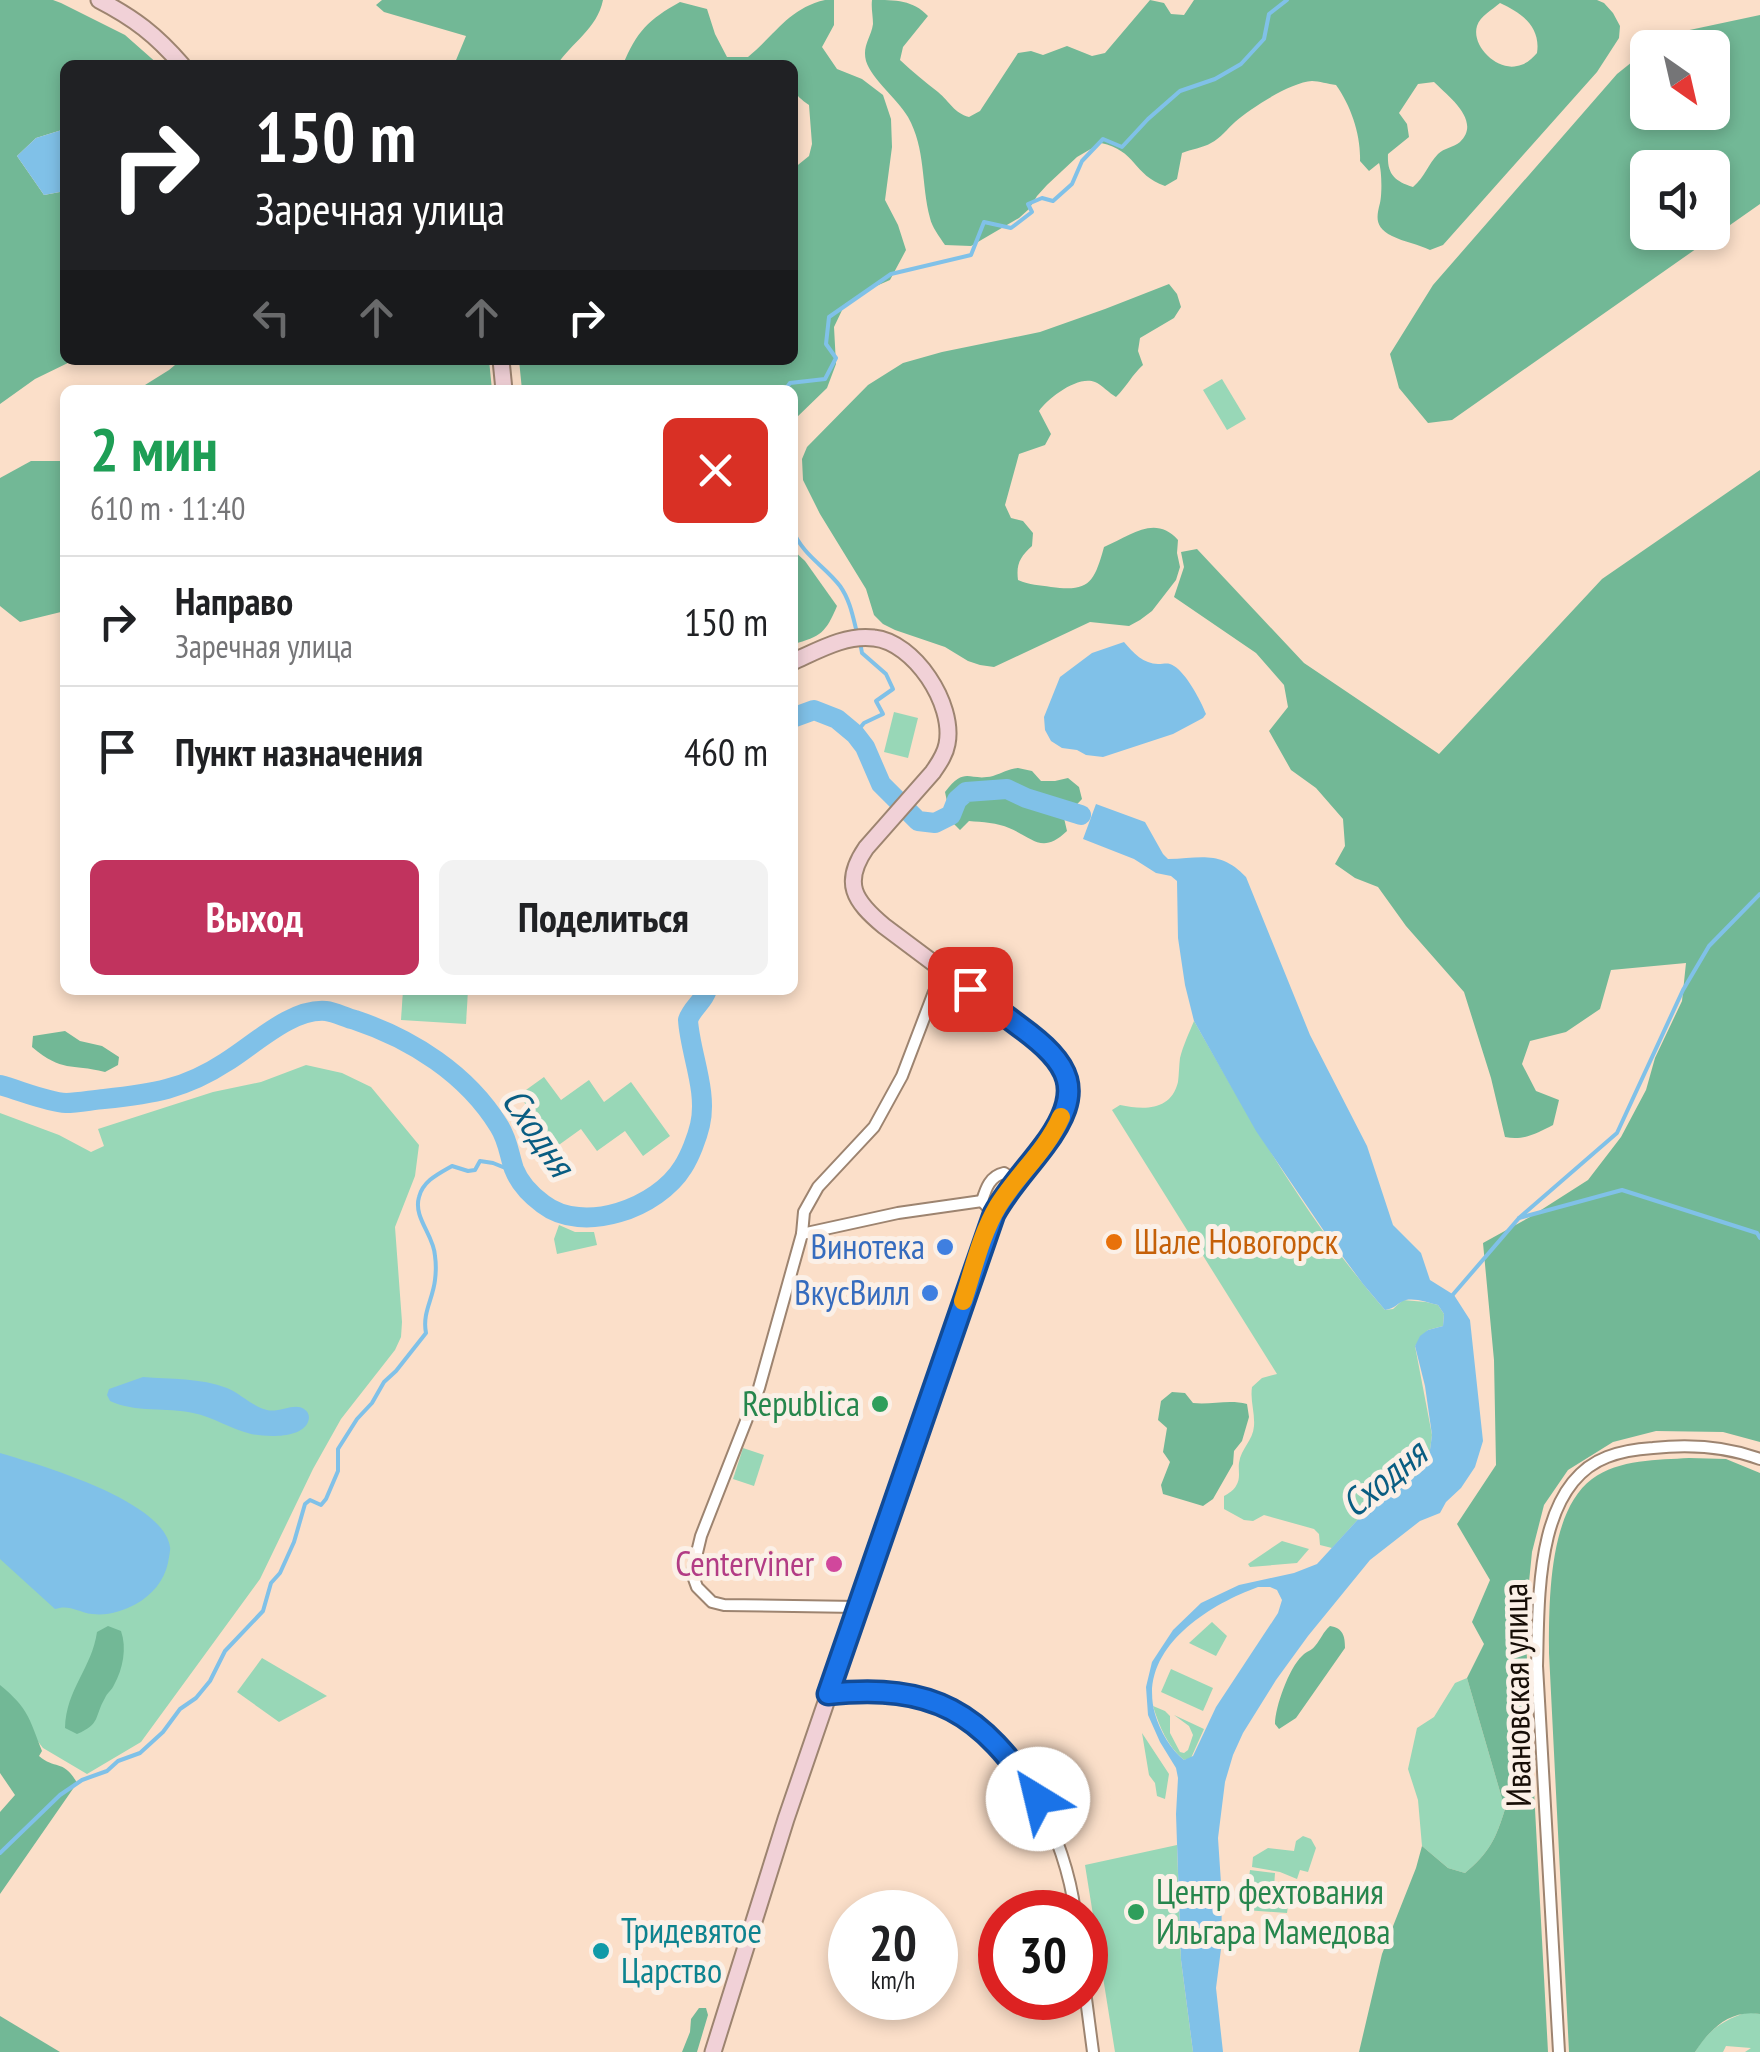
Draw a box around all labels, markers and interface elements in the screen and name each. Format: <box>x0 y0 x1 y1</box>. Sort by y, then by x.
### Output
north arrow <box>1630 30 1730 130</box>
map controls <box>1630 30 1730 250</box>
text: 150 m <box>255 91 416 181</box>
icon: right <box>90 100 220 230</box>
button: sound <box>1630 150 1730 250</box>
text: Заречная улица <box>255 179 505 237</box>
icon: left <box>244 290 299 345</box>
icon: ahead <box>349 290 404 345</box>
icon: ahead <box>454 290 509 345</box>
icon: right <box>559 290 614 345</box>
text: 2 мин <box>90 410 218 488</box>
button: close <box>663 418 768 523</box>
text: 610 m · 11:40 <box>90 487 245 529</box>
text: Направо <box>175 576 293 625</box>
icon: right <box>90 594 145 649</box>
text: 150 m <box>684 597 768 646</box>
text: Заречная улица <box>175 625 353 667</box>
icon: arrive <box>90 724 145 779</box>
text: Пункт назначения <box>175 727 423 776</box>
text: 460 m <box>684 727 768 776</box>
button: Выход <box>90 860 419 975</box>
button: Поделиться <box>439 860 768 975</box>
pin <box>928 947 1013 1032</box>
icon: arrive <box>943 962 998 1017</box>
water label: Сходня <box>492 1078 588 1187</box>
place label: Шале Новогорск <box>1134 1218 1338 1264</box>
place label: Винотека <box>810 1223 925 1269</box>
marker: Шале Новогорск <box>1103 1231 1125 1253</box>
marker: Винотека <box>934 1236 956 1258</box>
place label: ВкусВилл <box>794 1269 910 1315</box>
marker: ВкусВилл <box>919 1282 941 1304</box>
place label: Republica <box>742 1380 860 1426</box>
marker: Republica <box>869 1393 891 1415</box>
water label: Сходня <box>1330 1426 1438 1527</box>
place label: Centerviner <box>675 1540 814 1586</box>
marker: Centerviner <box>823 1553 845 1575</box>
street label: Ивановская улица <box>1491 1583 1541 1807</box>
position arrow <box>986 1747 1090 1851</box>
place label: Центр фехтования Ильгара Мамедова <box>1156 1868 1391 1954</box>
speed limit sign: 30 <box>978 1890 1108 2020</box>
marker: Центр фехтования Ильгара Мамедова <box>1125 1901 1147 1923</box>
place label: Тридевятое Царство <box>621 1907 762 1993</box>
text: 20 <box>869 1910 917 1975</box>
marker: Тридевятое Царство <box>590 1940 612 1962</box>
text: km/h <box>871 1964 915 1996</box>

